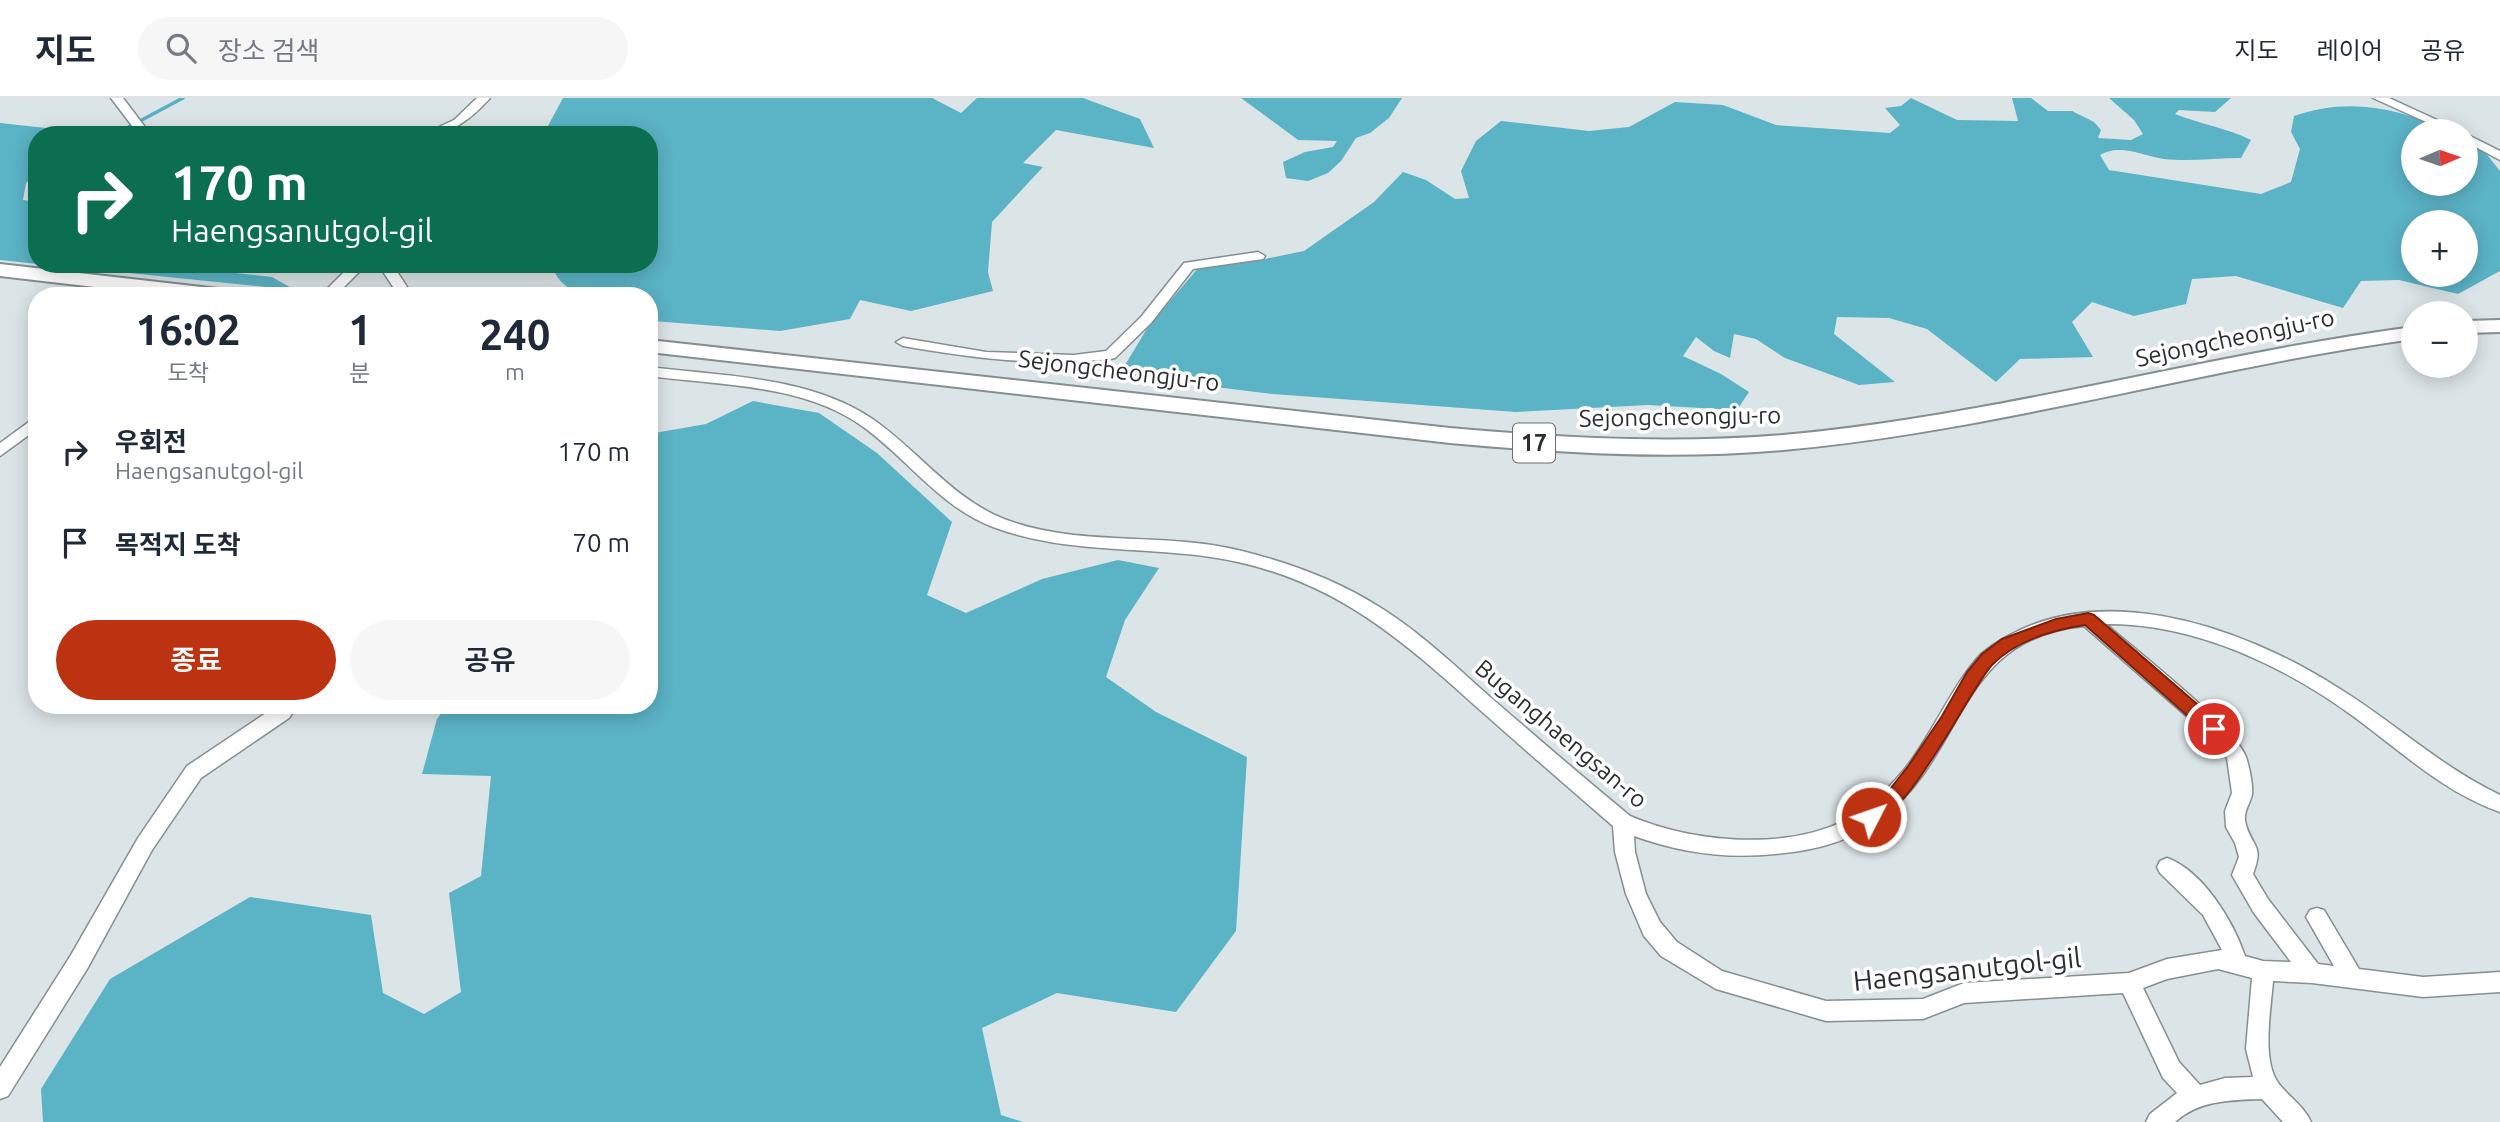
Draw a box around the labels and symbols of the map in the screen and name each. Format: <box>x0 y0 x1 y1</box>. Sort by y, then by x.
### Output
north arrow <box>2401 119 2478 196</box>
street label: Sejongcheongju-ro <box>2133 303 2337 372</box>
street label: Sejongcheongju-ro <box>1017 345 1221 396</box>
street label: Sejongcheongju-ro <box>1579 401 1781 432</box>
road number: 17 <box>1513 424 1555 462</box>
street label: Buganghaengsan-ro <box>1470 654 1653 813</box>
pin <box>2184 699 2244 759</box>
position arrow <box>1834 780 1908 854</box>
street label: Haengsanutgol-gil <box>1851 941 2082 996</box>

